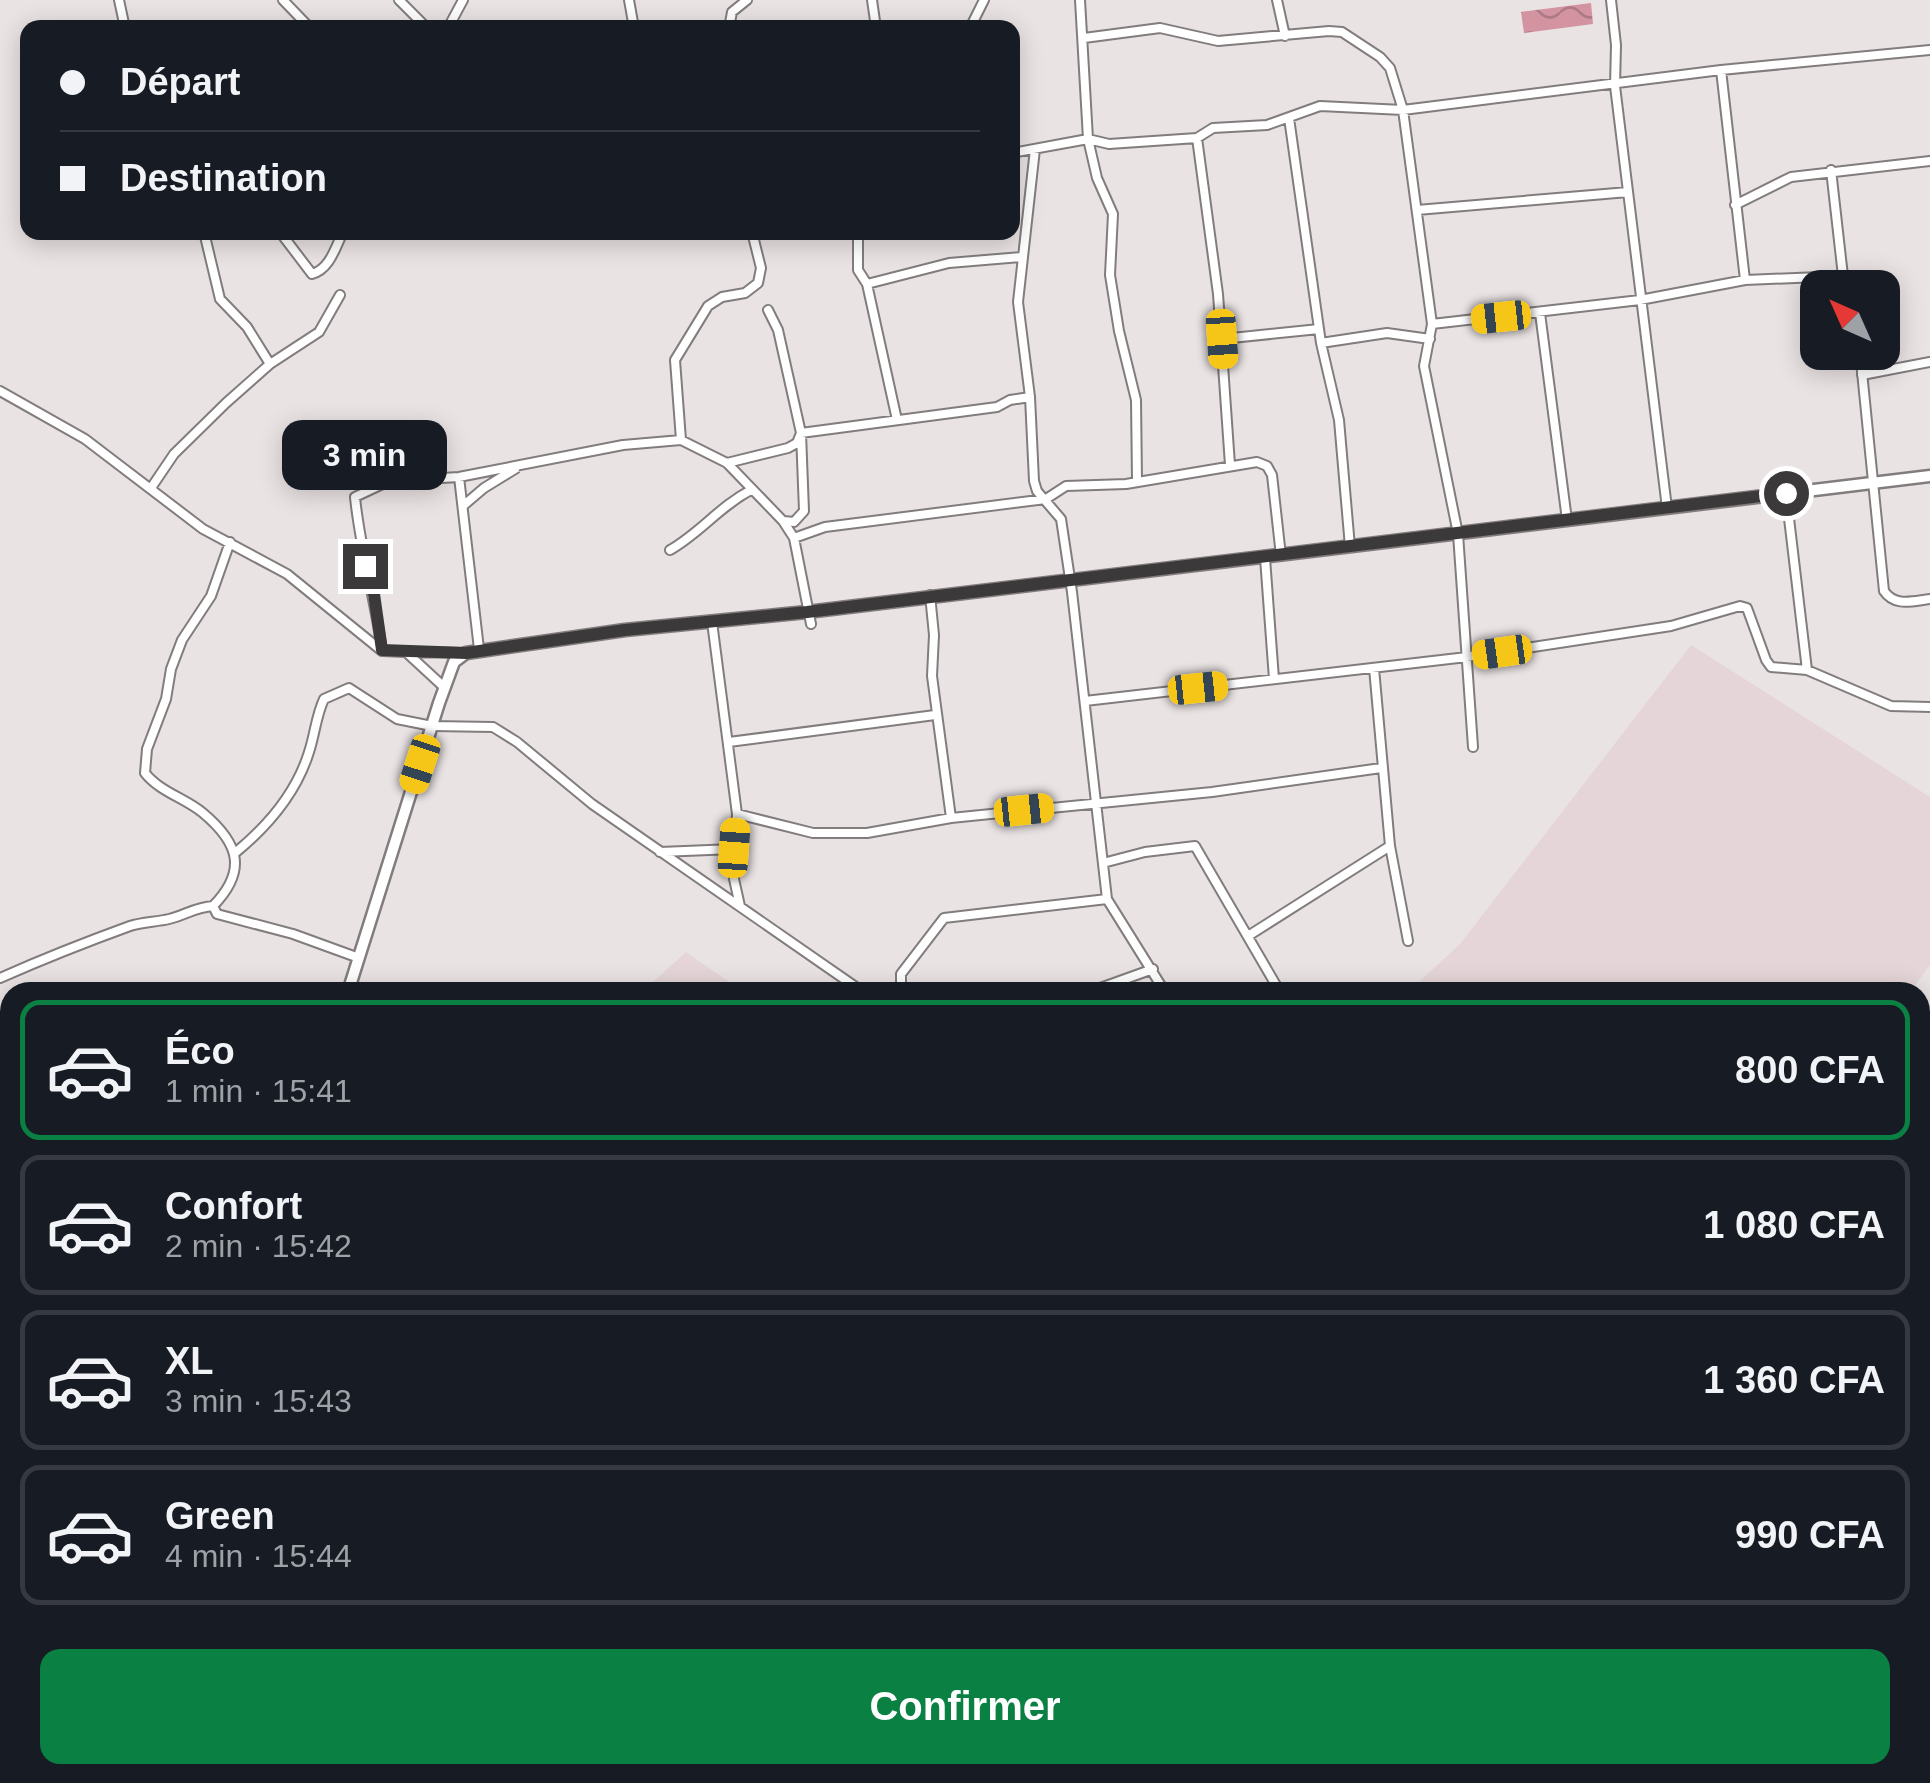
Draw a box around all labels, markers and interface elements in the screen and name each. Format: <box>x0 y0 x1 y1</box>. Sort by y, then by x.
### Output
text: Départ <box>120 61 240 103</box>
text: Destination <box>120 157 327 199</box>
north arrow <box>1800 270 1900 370</box>
map controls <box>1800 270 1900 370</box>
car <box>1470 299 1532 335</box>
car <box>1205 308 1239 370</box>
callout: 3 min <box>282 421 448 491</box>
text: 3 min <box>323 437 406 473</box>
route start <box>1764 471 1809 516</box>
route end <box>343 544 388 589</box>
car <box>1470 633 1534 671</box>
car <box>1167 670 1229 706</box>
car <box>396 731 444 797</box>
car <box>993 792 1055 828</box>
car <box>717 817 751 879</box>
icon: car <box>45 1025 135 1115</box>
text: Éco <box>165 1030 235 1072</box>
text: 800 CFA <box>1735 1049 1885 1091</box>
text: 1 min · 15:41 <box>165 1073 352 1109</box>
icon: car <box>45 1180 135 1270</box>
text: Confort <box>165 1185 302 1227</box>
text: 1 080 CFA <box>1703 1204 1885 1246</box>
text: 2 min · 15:42 <box>165 1228 352 1264</box>
icon: car <box>45 1335 135 1425</box>
text: XL <box>165 1340 214 1382</box>
text: 1 360 CFA <box>1703 1359 1885 1401</box>
text: 3 min · 15:43 <box>165 1383 352 1419</box>
icon: car <box>45 1490 135 1580</box>
text: Green <box>165 1495 275 1537</box>
text: 990 CFA <box>1735 1514 1885 1556</box>
text: 4 min · 15:44 <box>165 1538 352 1574</box>
button: Confirmer <box>40 1649 1890 1764</box>

